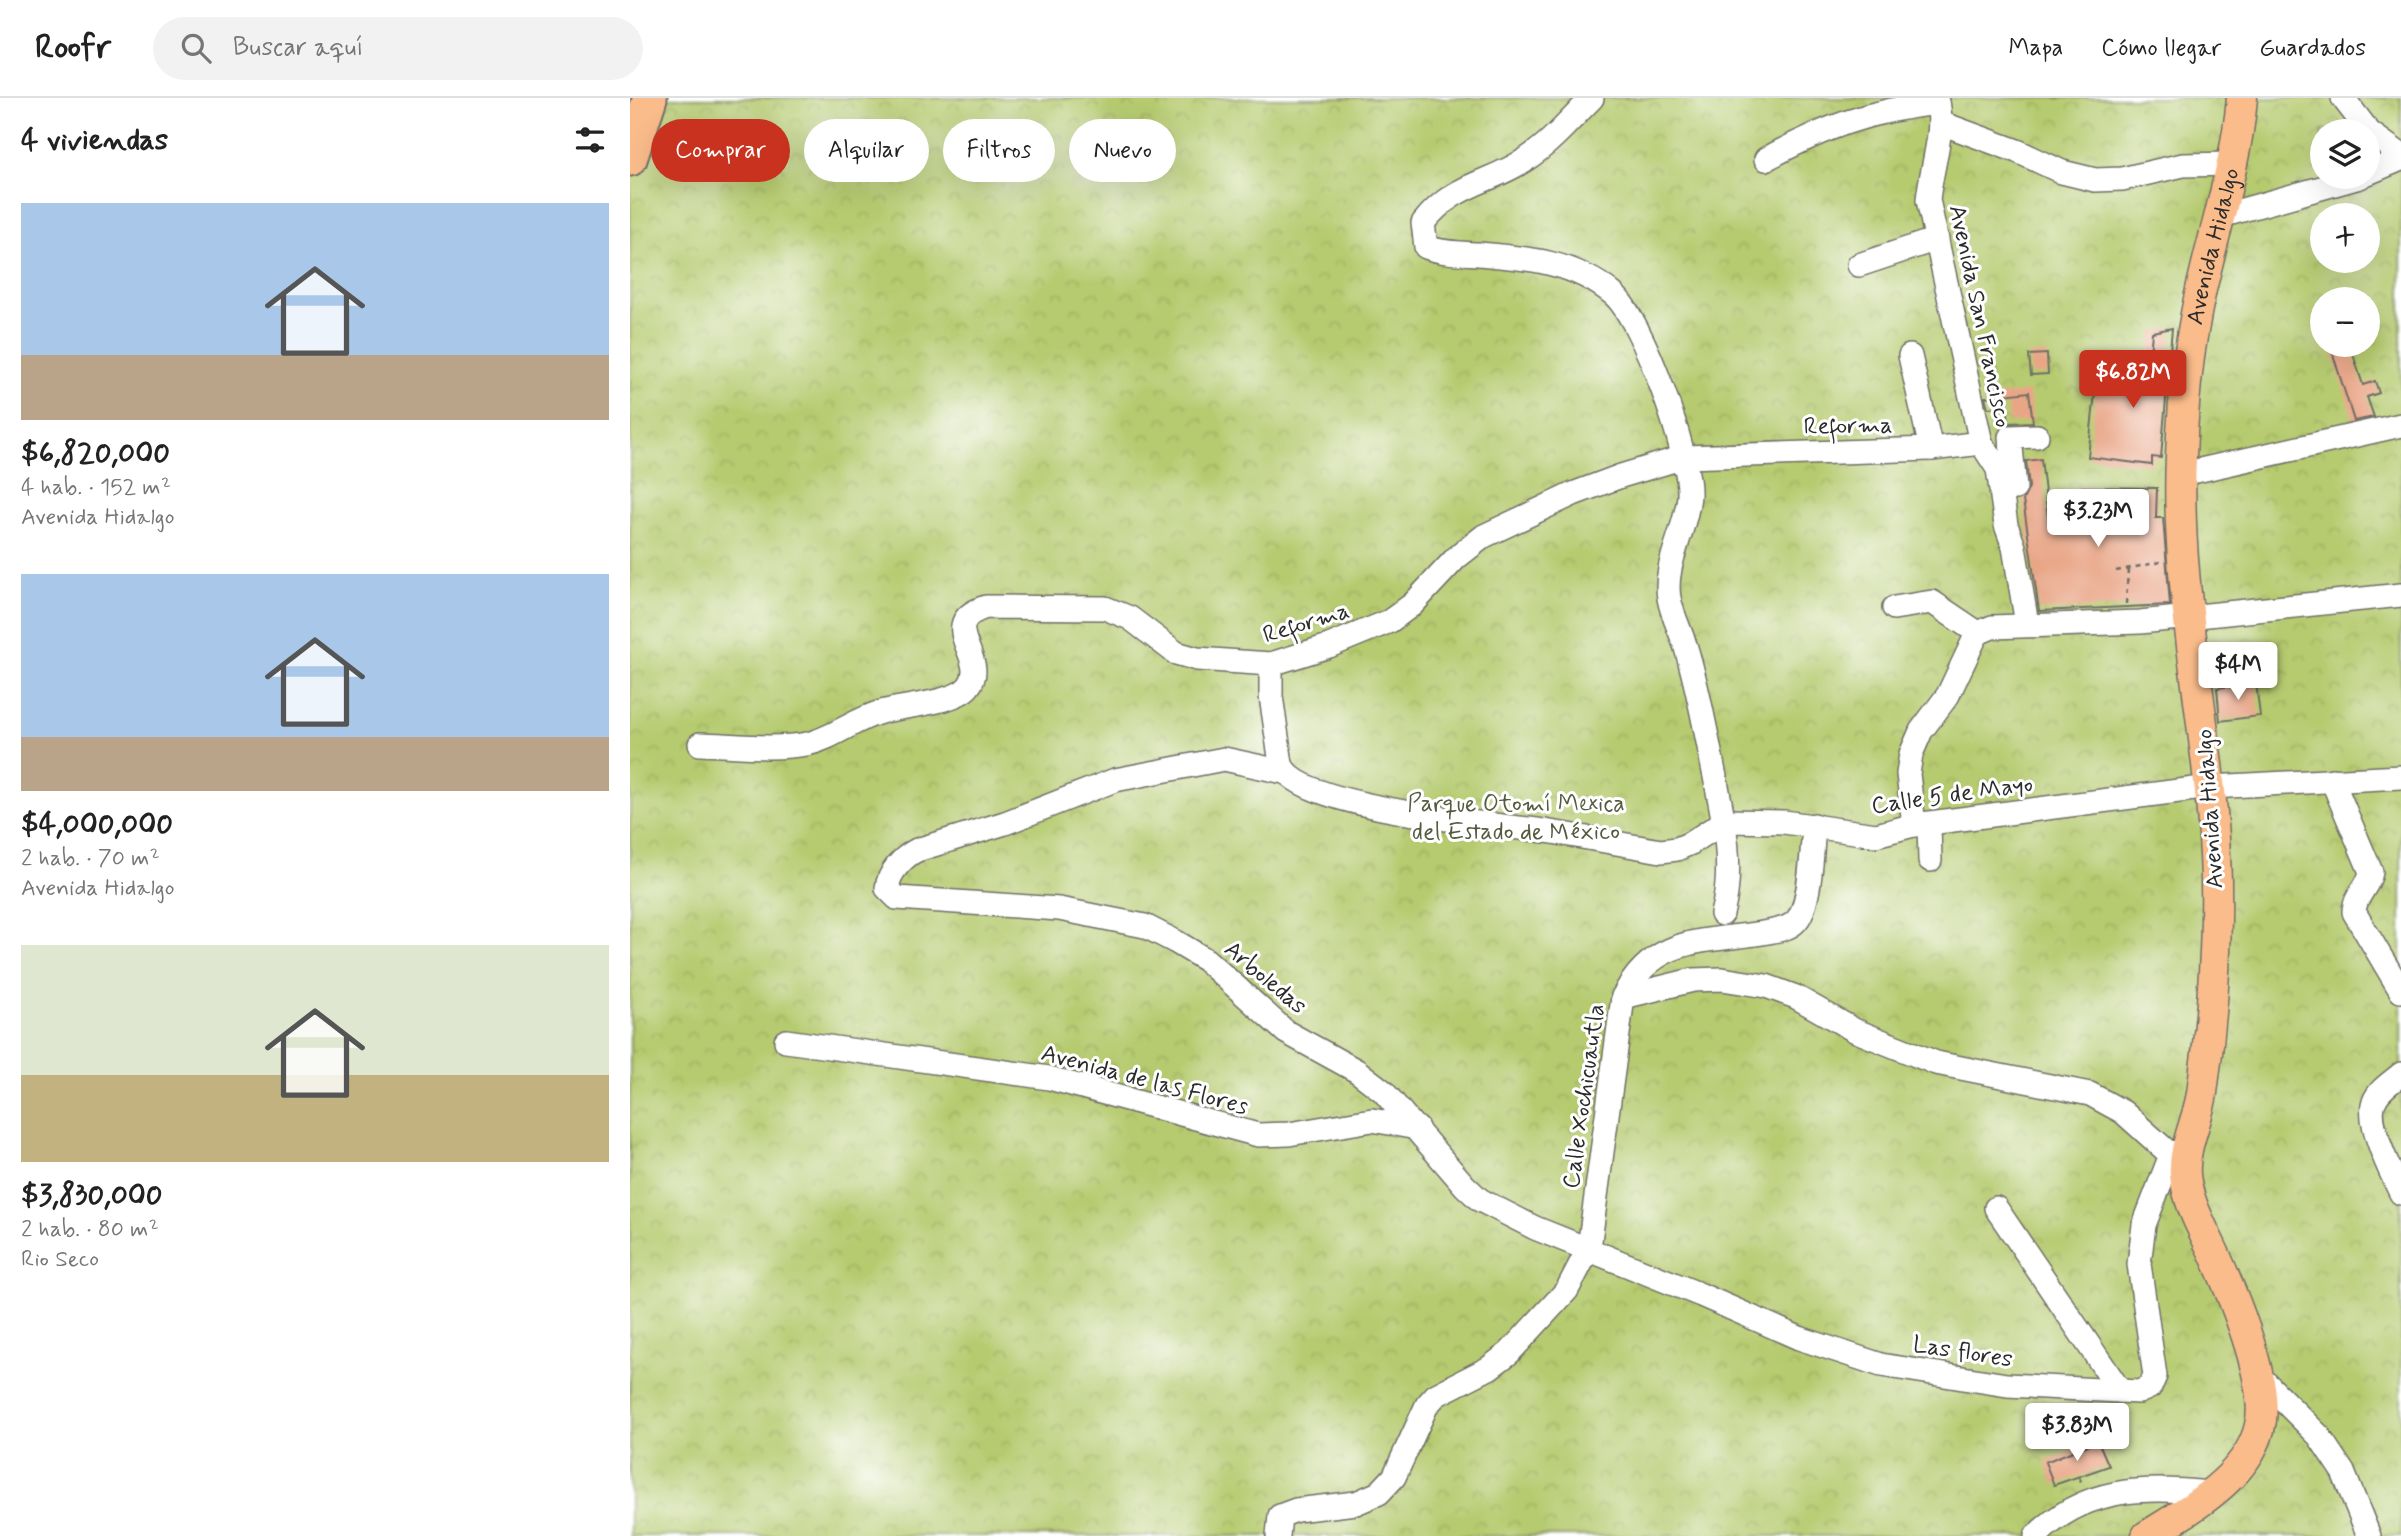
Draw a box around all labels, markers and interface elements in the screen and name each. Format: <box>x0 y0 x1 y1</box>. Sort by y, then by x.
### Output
search box <box>153 17 643 80</box>
text: Roofr <box>35 26 111 70</box>
icon: search <box>177 29 215 67</box>
text: Buscar aquí <box>233 31 363 65</box>
text: Mapa <box>2008 33 2063 64</box>
text: Cómo llegar <box>2101 33 2221 64</box>
text: Guardados <box>2259 33 2366 64</box>
chip: Comprar <box>651 119 790 182</box>
chip: Alquilar <box>804 119 929 182</box>
chip: Filtros <box>943 119 1055 182</box>
chip: Nuevo <box>1069 119 1176 182</box>
map controls <box>2310 119 2380 357</box>
button: layers <box>2310 119 2380 189</box>
text: 4 viviendas <box>21 121 168 160</box>
icon: filters <box>571 121 609 159</box>
street label: Avenida Hidalgo <box>2180 165 2248 327</box>
street label: Avenida San Francisco <box>1941 202 2018 430</box>
button: + <box>2310 203 2380 273</box>
icon: home <box>252 248 378 374</box>
button: − <box>2310 287 2380 357</box>
pin: $6.82M <box>2076 350 2190 410</box>
text: $6.82M <box>2095 358 2171 388</box>
street label: Reforma <box>1803 410 1893 445</box>
text: $6,820,000 <box>21 434 170 473</box>
text: 4 hab. · 152 m² <box>21 473 171 503</box>
pin: $3.23M <box>2041 490 2155 549</box>
text: $3.23M <box>2063 497 2133 527</box>
text: Avenida Hidalgo <box>21 503 175 533</box>
street label: Reforma <box>1259 596 1354 653</box>
icon: home <box>252 619 378 745</box>
pin: $4M <box>2204 642 2272 702</box>
text: $4M <box>2214 650 2262 680</box>
street label: Avenida Hidalgo <box>2189 728 2232 890</box>
street label: Calle 5 de Mayo <box>1869 769 2035 822</box>
park label: Parque Otomí Mexica del Estado de México <box>1407 789 1625 848</box>
text: $4,000,000 <box>21 805 173 844</box>
text: 2 hab. · 70 m² <box>21 844 160 874</box>
text: Avenida Hidalgo <box>21 874 175 904</box>
street label: Arboledas <box>1217 934 1313 1022</box>
icon: home <box>252 990 378 1116</box>
street label: Calle Xochicuautla <box>1556 1002 1613 1191</box>
street label: Avenida de las Flores <box>1038 1038 1252 1123</box>
text: $3,830,000 <box>21 1176 163 1215</box>
text: 2 hab. · 80 m² <box>21 1215 159 1245</box>
text: Rio Seco <box>21 1245 99 1275</box>
street label: Las flores <box>1911 1329 2015 1376</box>
pin: $3.83M <box>2020 1404 2134 1463</box>
text: $3.83M <box>2041 1411 2113 1441</box>

